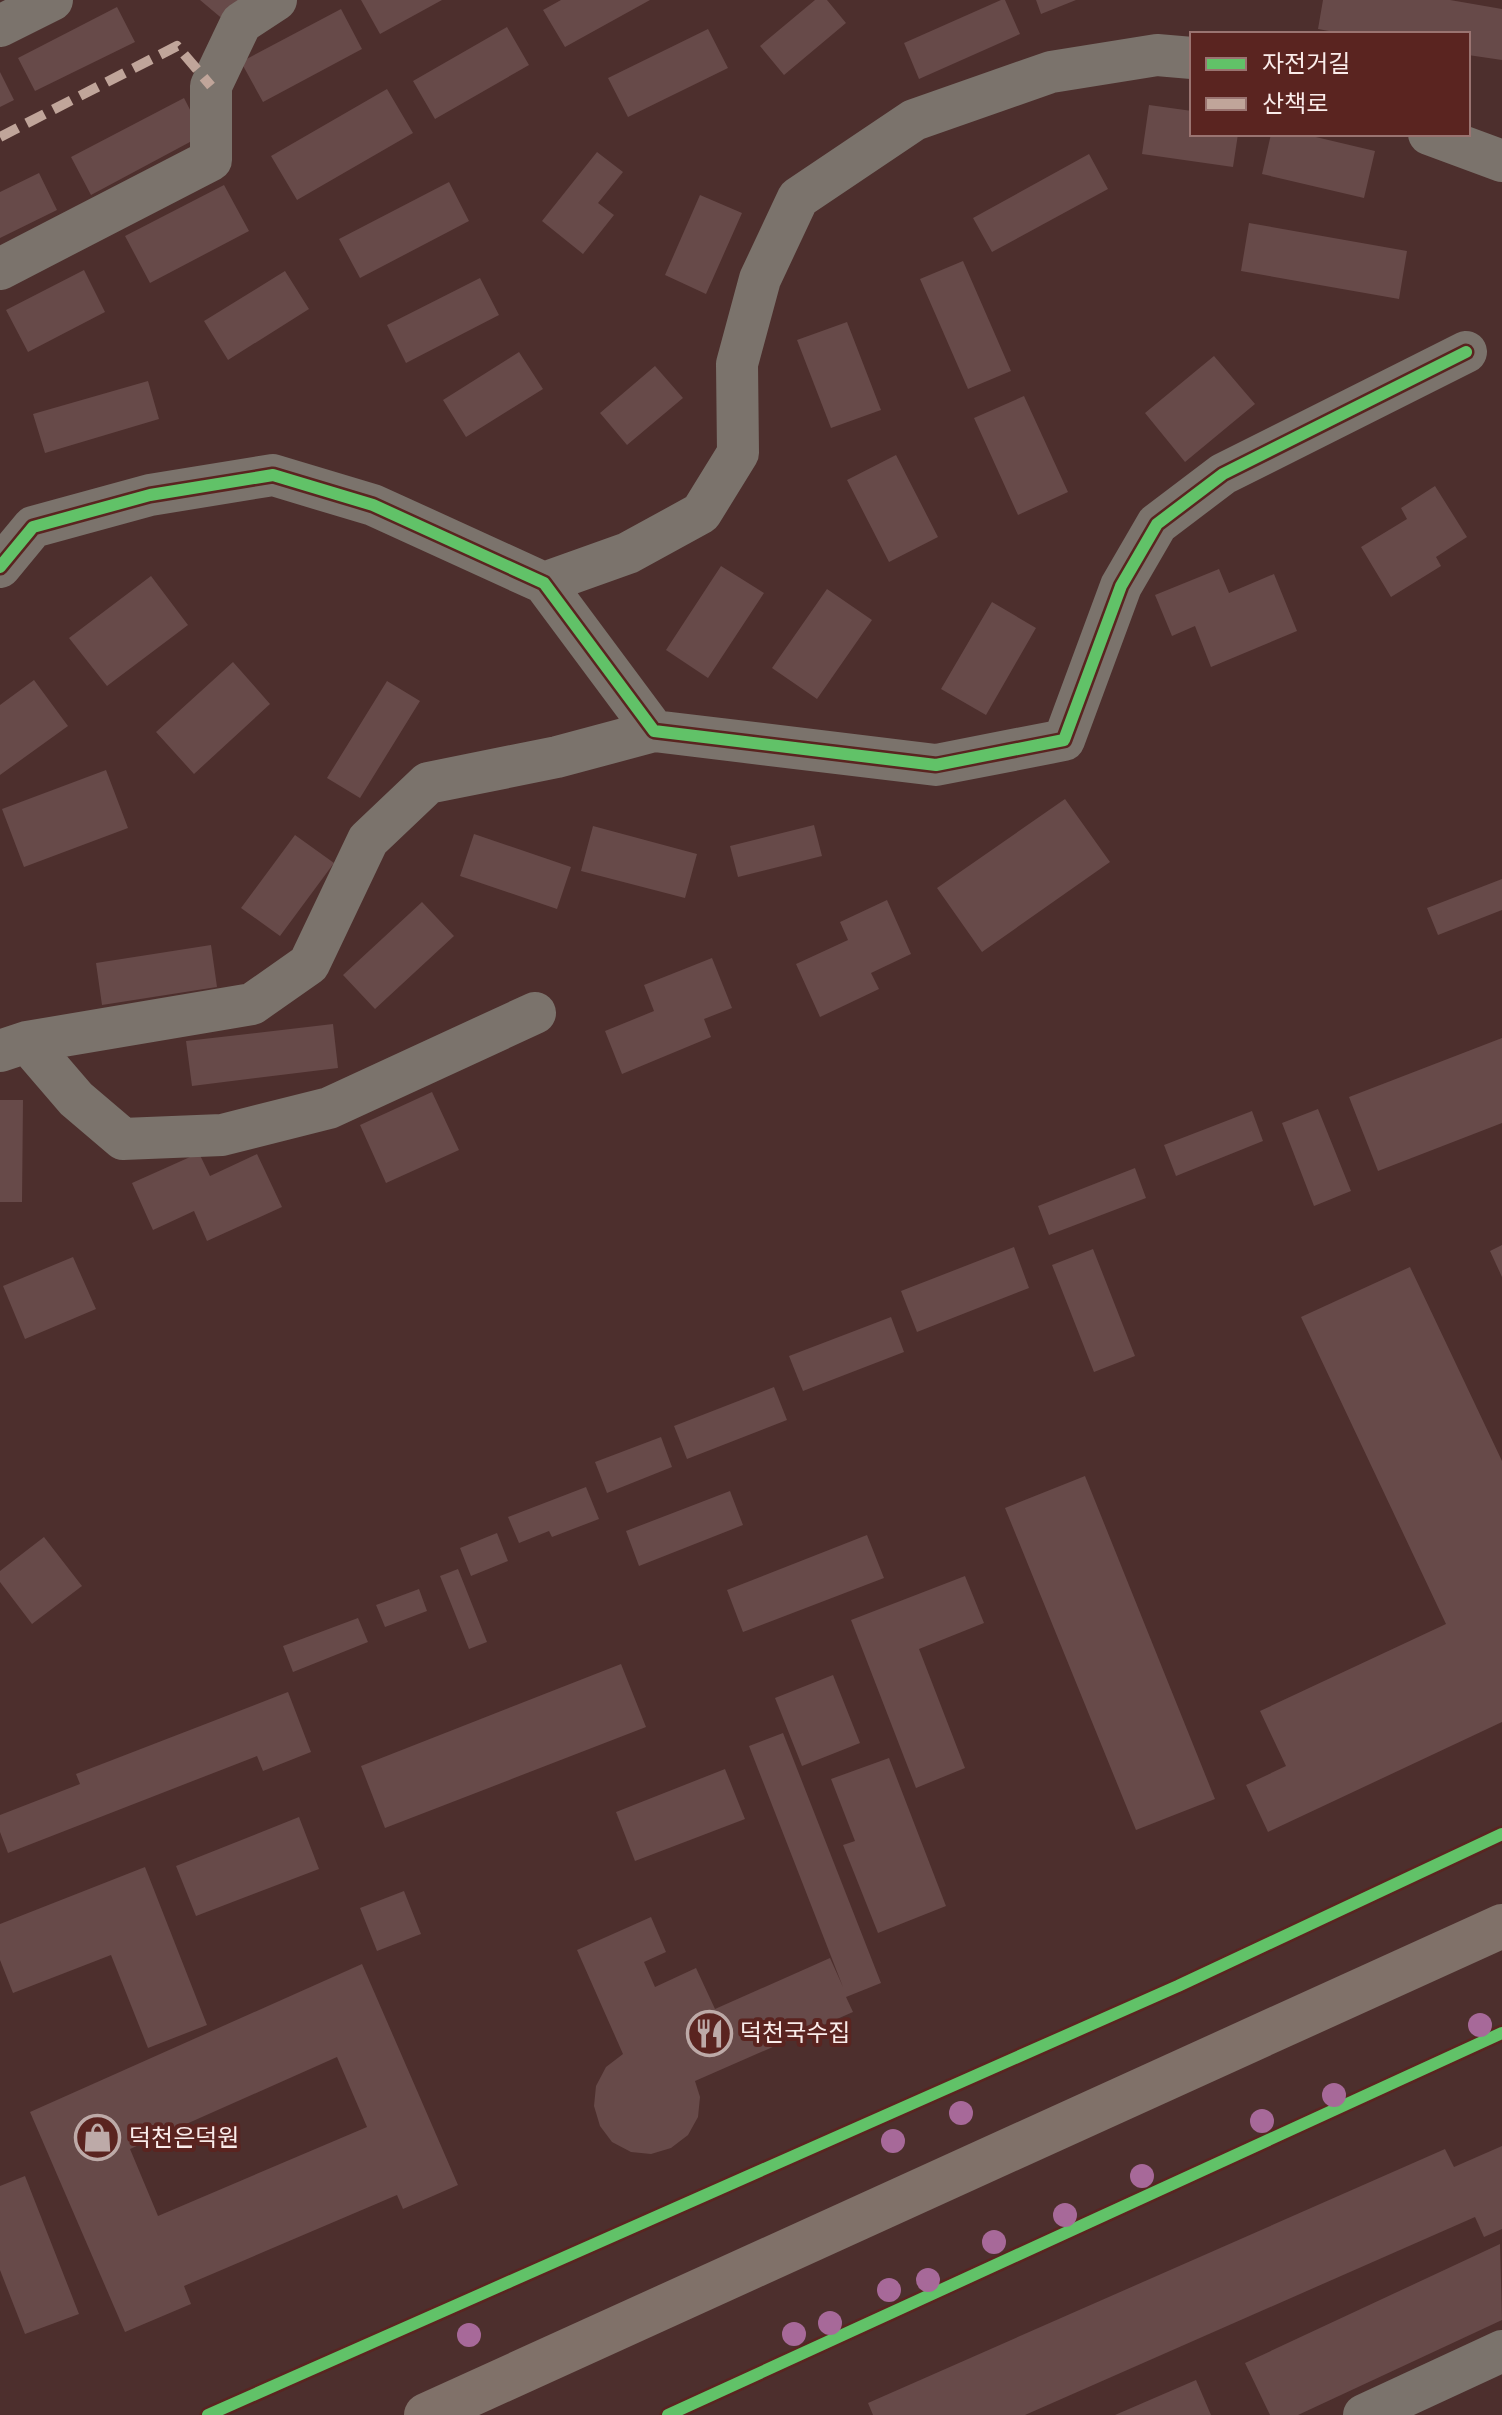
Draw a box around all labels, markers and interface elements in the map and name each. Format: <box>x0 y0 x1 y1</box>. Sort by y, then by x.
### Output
legend <box>1190 32 1470 136</box>
text: 자전거길 <box>1262 50 1350 78</box>
text: 산책로 <box>1262 90 1328 118</box>
restaurant icon: 덕천국수집 <box>685 2009 733 2057</box>
place label: 덕천국수집 <box>740 2019 850 2047</box>
shop icon: 덕천은덕원 <box>74 2114 122 2162</box>
place label: 덕천은덕원 <box>129 2124 239 2152</box>

